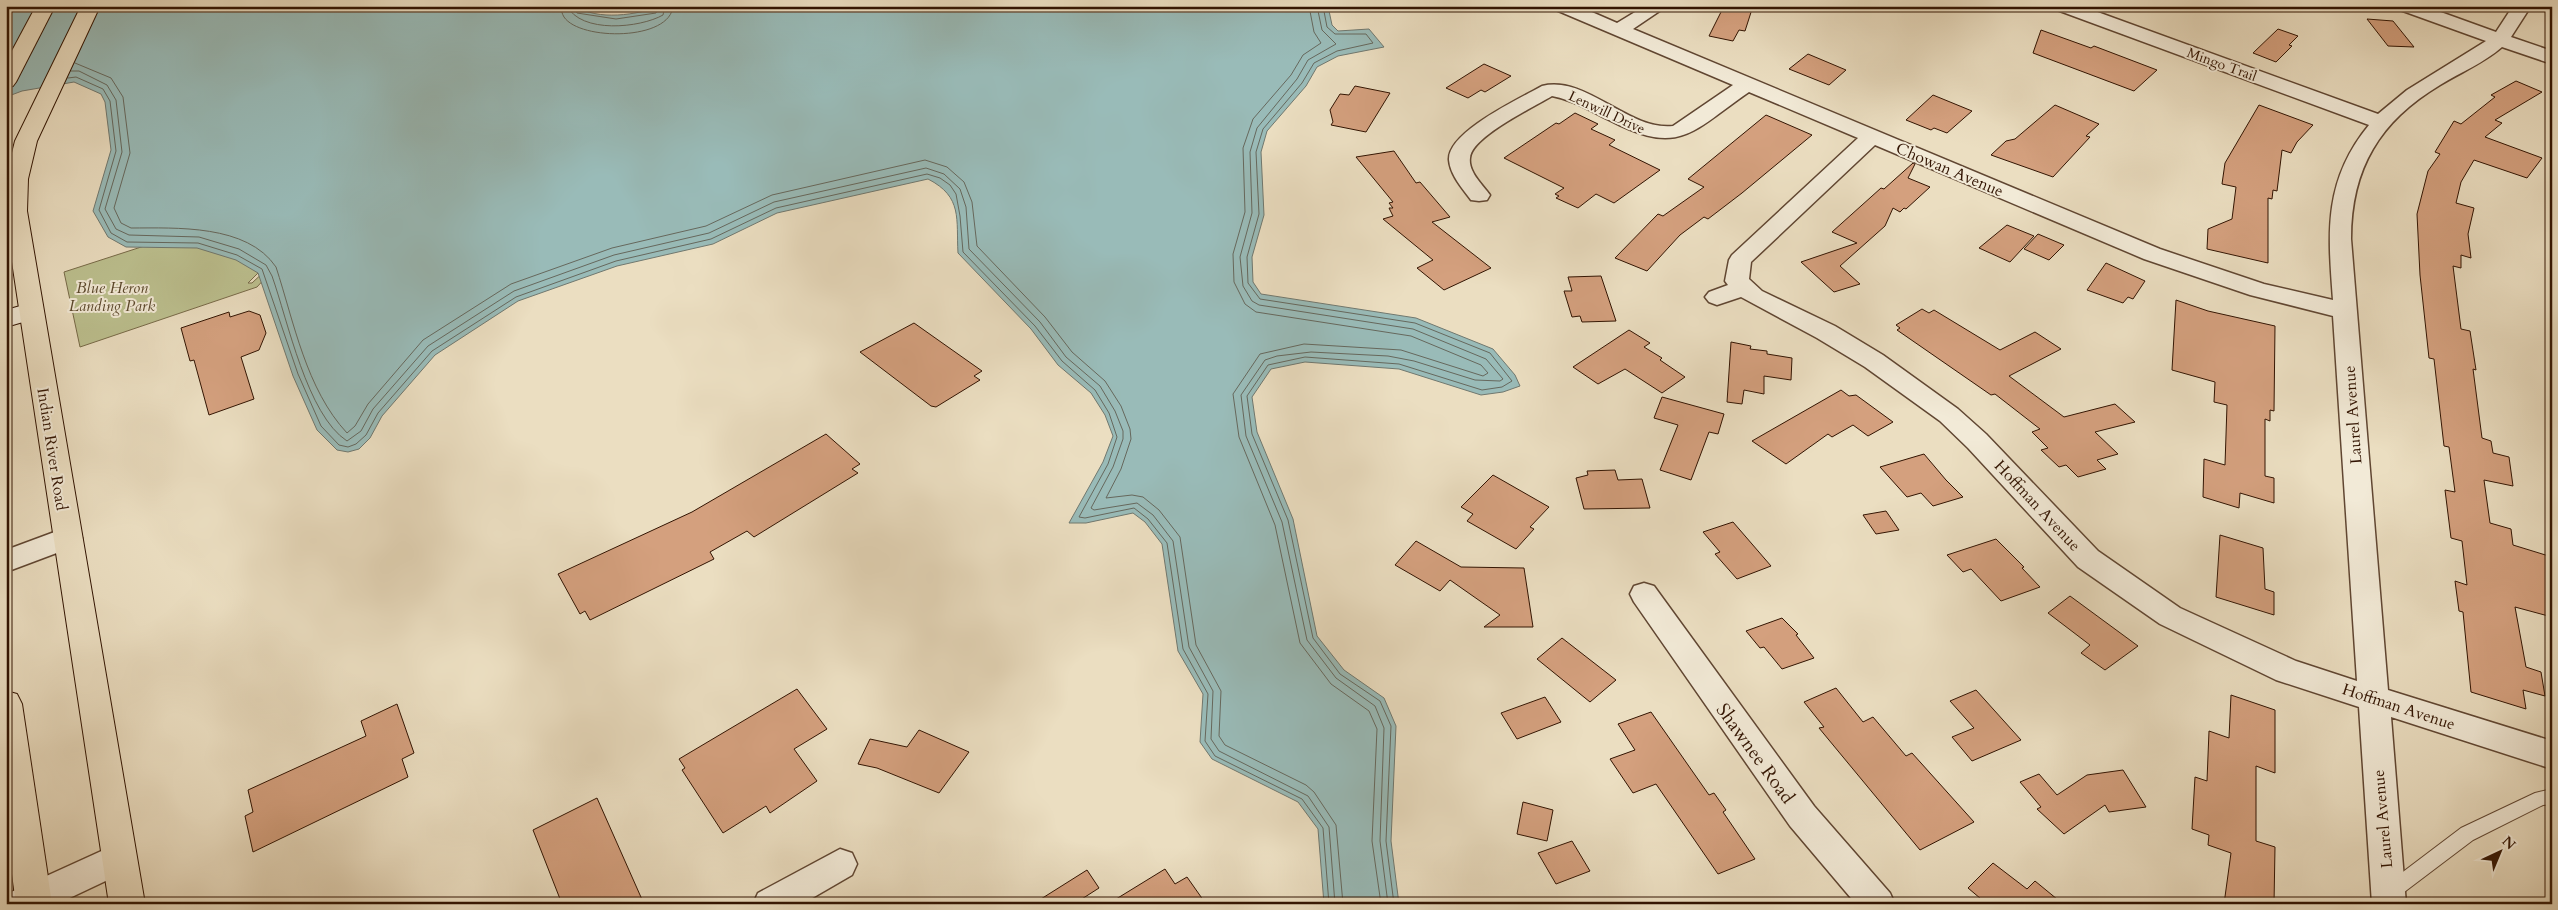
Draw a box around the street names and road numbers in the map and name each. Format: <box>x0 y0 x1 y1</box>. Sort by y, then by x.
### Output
street label: Mingo Trail <box>2184 43 2260 86</box>
street label: Lenwill Drive <box>1565 86 1648 139</box>
street label: Chowan Avenue <box>1893 137 2007 202</box>
street label: Laurel Avenue <box>2339 365 2367 465</box>
street label: Indian River Road <box>31 386 73 513</box>
street label: Hoffman Avenue <box>1989 455 2085 556</box>
street label: Hoffman Avenue <box>2339 678 2458 736</box>
street label: Shawnee Road <box>1710 698 1800 809</box>
street label: Laurel Avenue <box>2368 769 2398 869</box>

